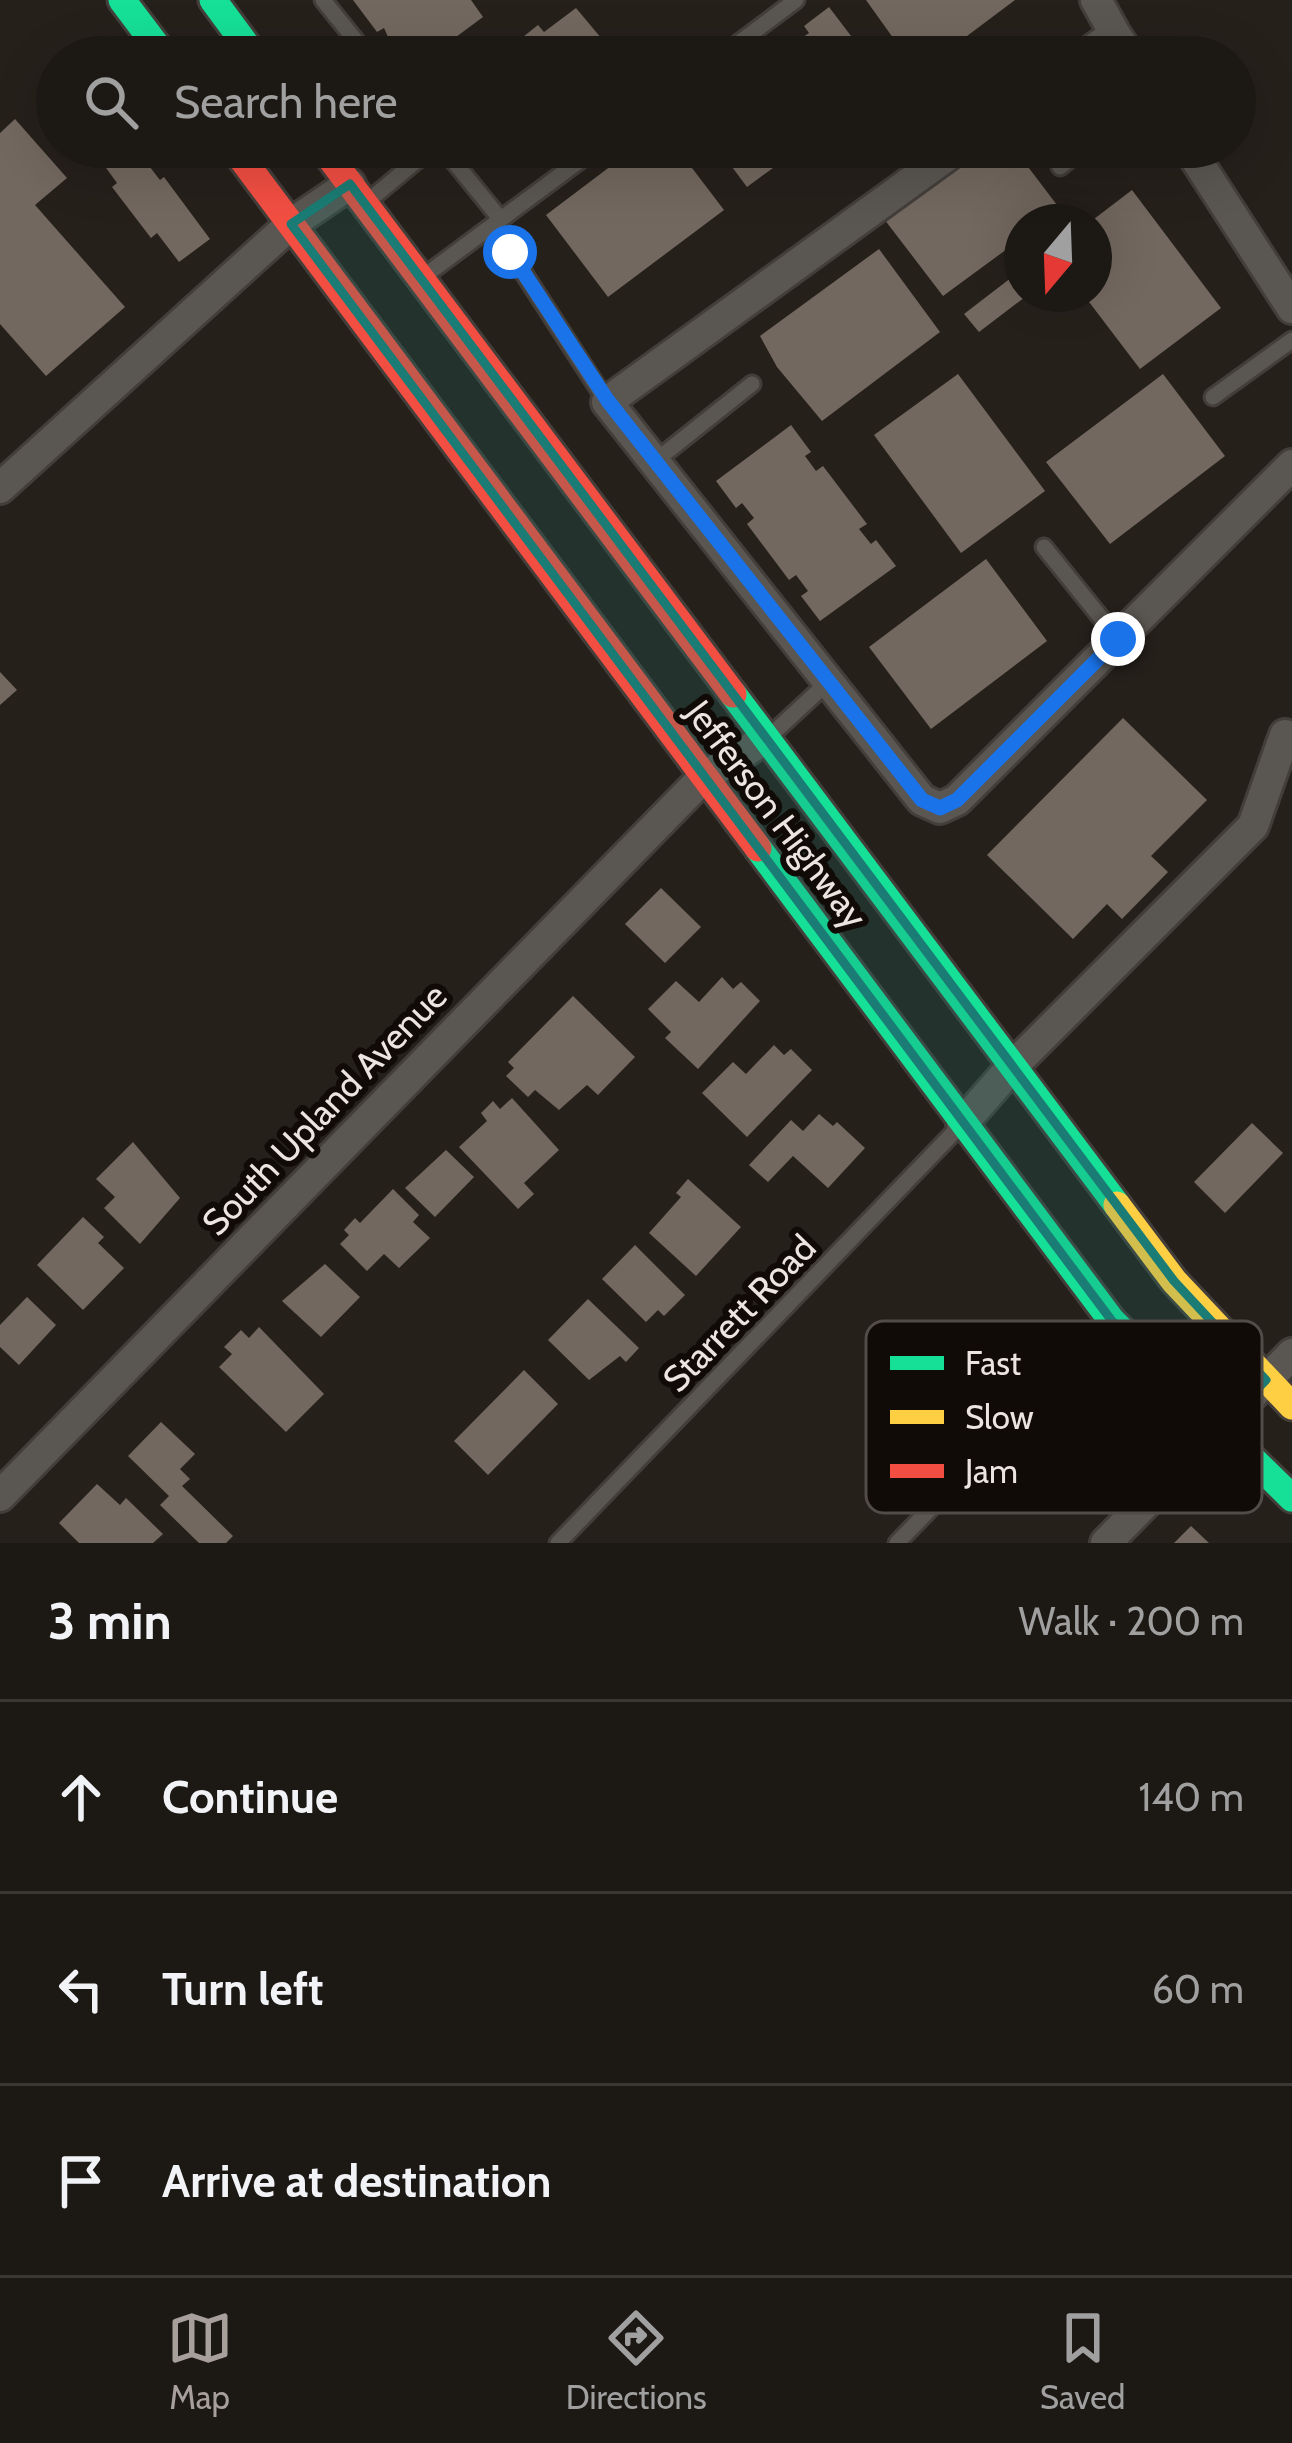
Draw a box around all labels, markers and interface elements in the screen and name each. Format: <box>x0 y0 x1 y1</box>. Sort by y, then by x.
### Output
search box <box>36 36 1256 168</box>
icon: search <box>78 69 144 135</box>
text: Search here <box>174 75 398 129</box>
north arrow <box>1004 204 1112 312</box>
route start <box>483 225 537 279</box>
route end <box>1091 612 1145 666</box>
street label: Jefferson Highway <box>676 691 877 937</box>
street label: South Upland Avenue <box>192 974 456 1244</box>
street label: Starrett Road <box>653 1225 825 1401</box>
legend <box>866 1321 1262 1513</box>
text: Fast <box>965 1343 1021 1383</box>
text: Slow <box>965 1397 1034 1437</box>
text: Jam <box>964 1451 1018 1491</box>
text: 3 min <box>48 1590 172 1652</box>
text: Walk · 200 m <box>1019 1597 1244 1645</box>
icon: ahead <box>48 1764 114 1830</box>
text: Continue <box>162 1770 338 1824</box>
text: 140 m <box>1139 1773 1244 1821</box>
icon: left <box>48 1956 114 2022</box>
text: Turn left <box>162 1962 324 2016</box>
text: 60 m <box>1152 1965 1244 2013</box>
icon: arrive <box>48 2148 114 2214</box>
text: Arrive at destination <box>162 2154 551 2208</box>
tab: Map <box>167 2305 233 2417</box>
tab: Directions <box>566 2305 707 2417</box>
tab: Saved <box>1040 2305 1125 2417</box>

